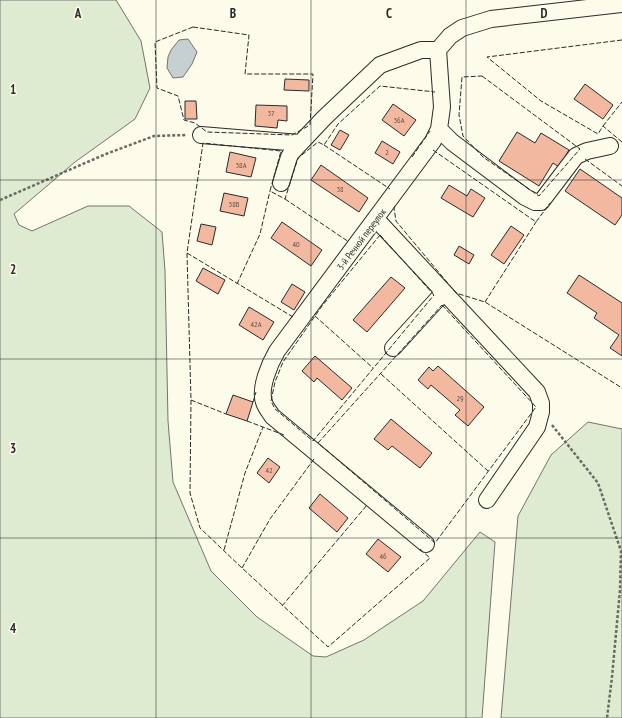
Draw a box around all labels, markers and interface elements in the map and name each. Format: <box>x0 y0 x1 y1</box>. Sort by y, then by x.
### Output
text: A <box>74 5 82 22</box>
text: B <box>230 5 236 22</box>
text: C <box>386 5 392 22</box>
text: D <box>541 5 548 22</box>
text: 1 <box>10 81 16 98</box>
house number: 37 <box>267 108 275 118</box>
house number: 36А <box>394 115 405 125</box>
house number: 2 <box>385 147 389 157</box>
house number: 38А <box>236 160 247 170</box>
house number: 38 <box>336 184 344 194</box>
house number: 38Б <box>229 199 240 209</box>
street label: 3-й Речной переулок <box>334 206 389 273</box>
house number: 40 <box>292 239 300 249</box>
text: 2 <box>10 261 16 278</box>
house number: 42А <box>251 319 262 329</box>
house number: 29 <box>456 393 464 403</box>
text: 3 <box>10 440 16 457</box>
house number: 42 <box>265 465 273 475</box>
house number: 46 <box>379 551 387 561</box>
text: 4 <box>10 620 17 637</box>

